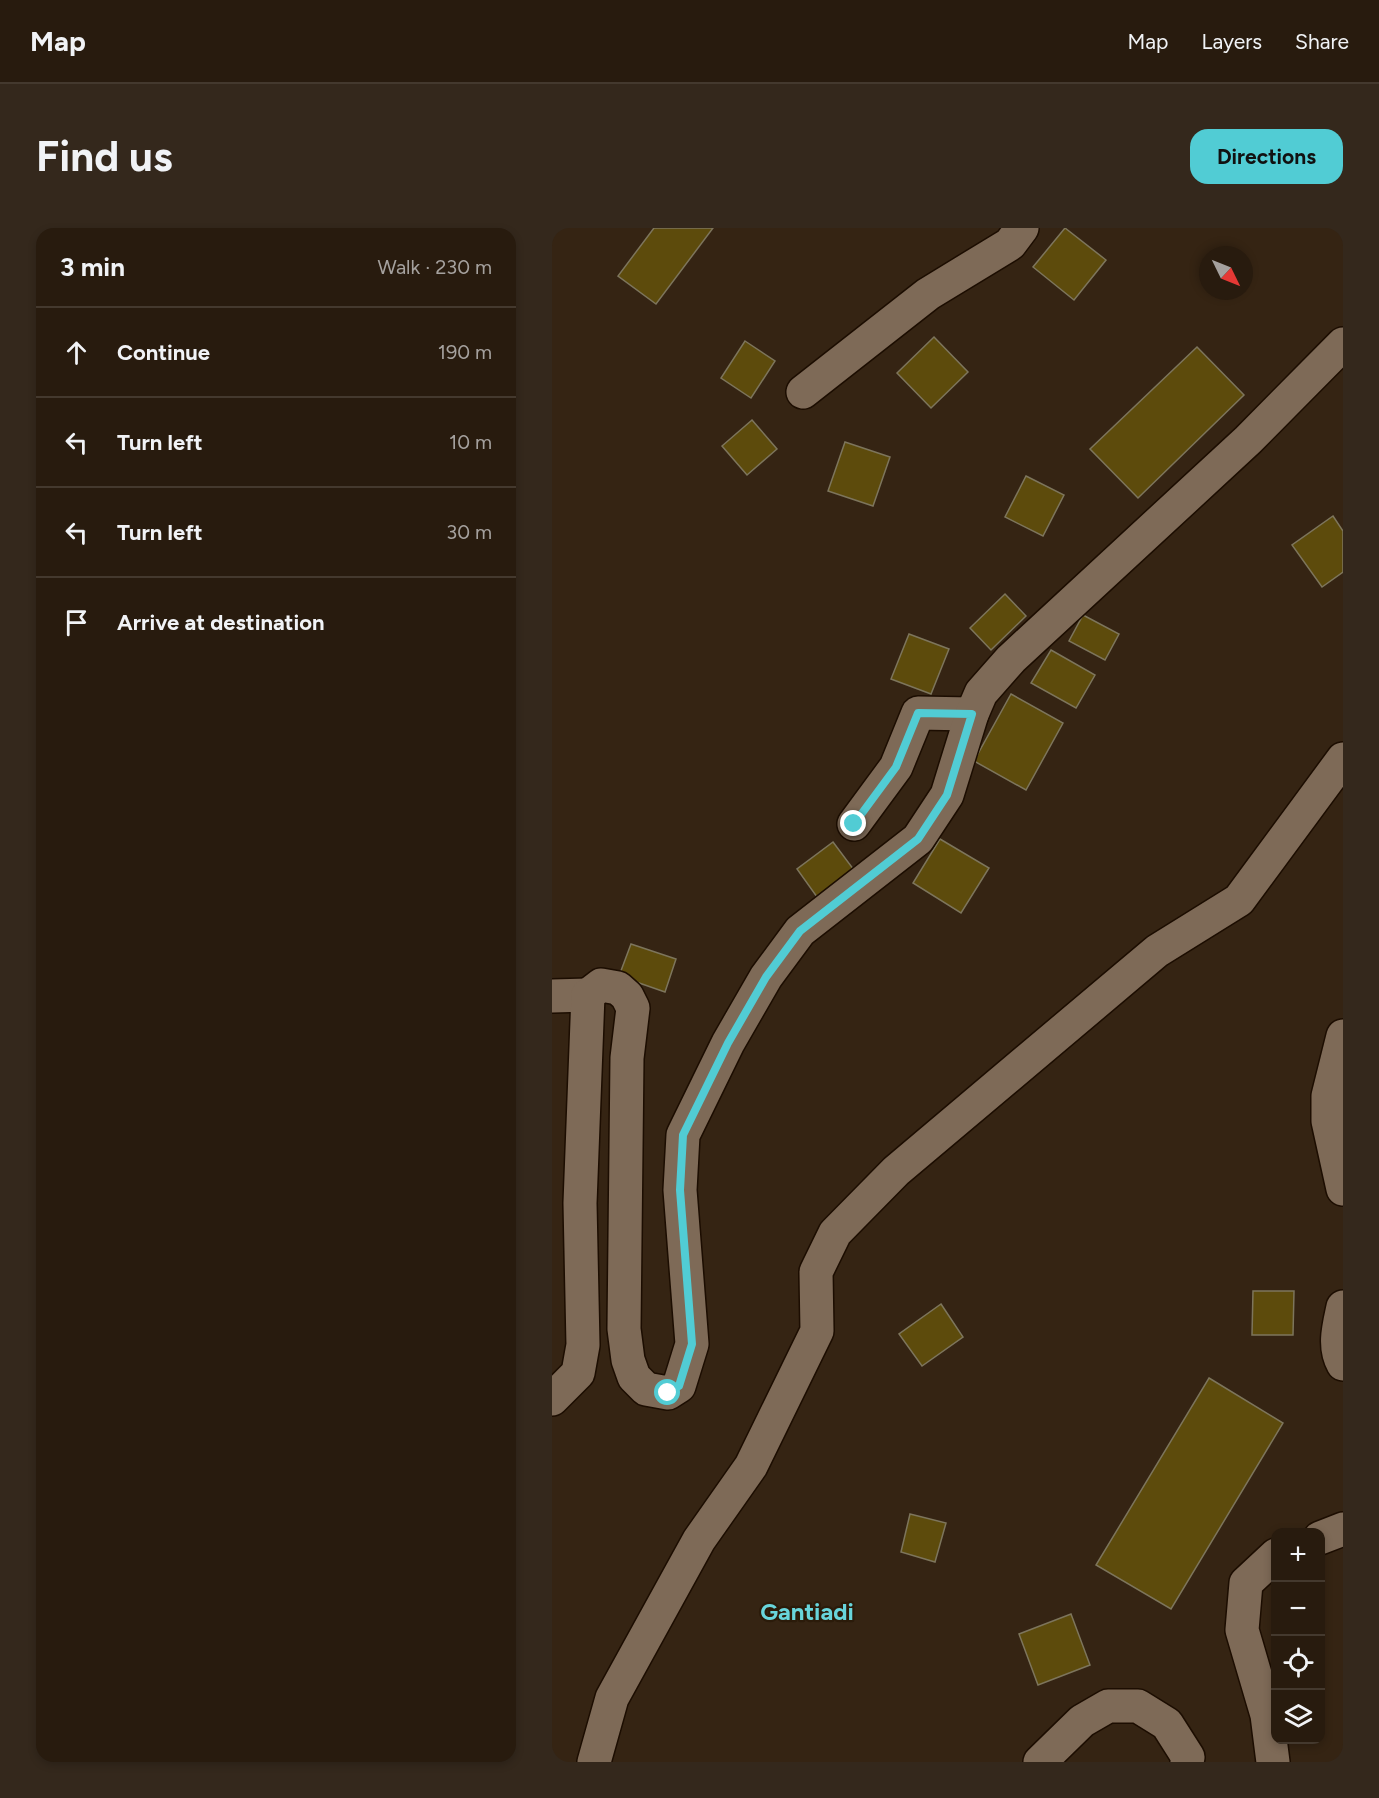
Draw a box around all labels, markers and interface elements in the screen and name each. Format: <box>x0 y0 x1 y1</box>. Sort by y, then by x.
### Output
text: Map <box>30 24 86 58</box>
text: Map <box>1128 29 1168 54</box>
text: Layers <box>1201 29 1262 54</box>
text: Share <box>1295 29 1349 54</box>
button: Directions <box>1190 129 1343 184</box>
text: Find us <box>36 131 173 182</box>
north arrow <box>1199 246 1253 300</box>
text: 3 min <box>60 251 125 283</box>
text: Walk · 230 m <box>378 255 492 279</box>
icon: ahead <box>60 336 93 369</box>
text: Continue <box>117 339 210 366</box>
text: 190 m <box>438 340 492 364</box>
icon: left <box>60 426 93 459</box>
text: Turn left <box>117 429 203 456</box>
text: 10 m <box>449 430 492 454</box>
icon: left <box>60 516 93 549</box>
text: Turn left <box>117 519 203 546</box>
text: 30 m <box>446 520 492 544</box>
icon: arrive <box>60 606 93 639</box>
text: Arrive at destination <box>117 609 325 636</box>
route end <box>840 810 866 836</box>
route start <box>654 1379 680 1405</box>
map controls <box>1271 1528 1325 1744</box>
button: + <box>1271 1528 1325 1582</box>
button: − <box>1271 1582 1325 1636</box>
district label: Gantiadi <box>760 1597 854 1626</box>
button: locate <box>1271 1636 1325 1690</box>
button: layers <box>1271 1690 1325 1744</box>

